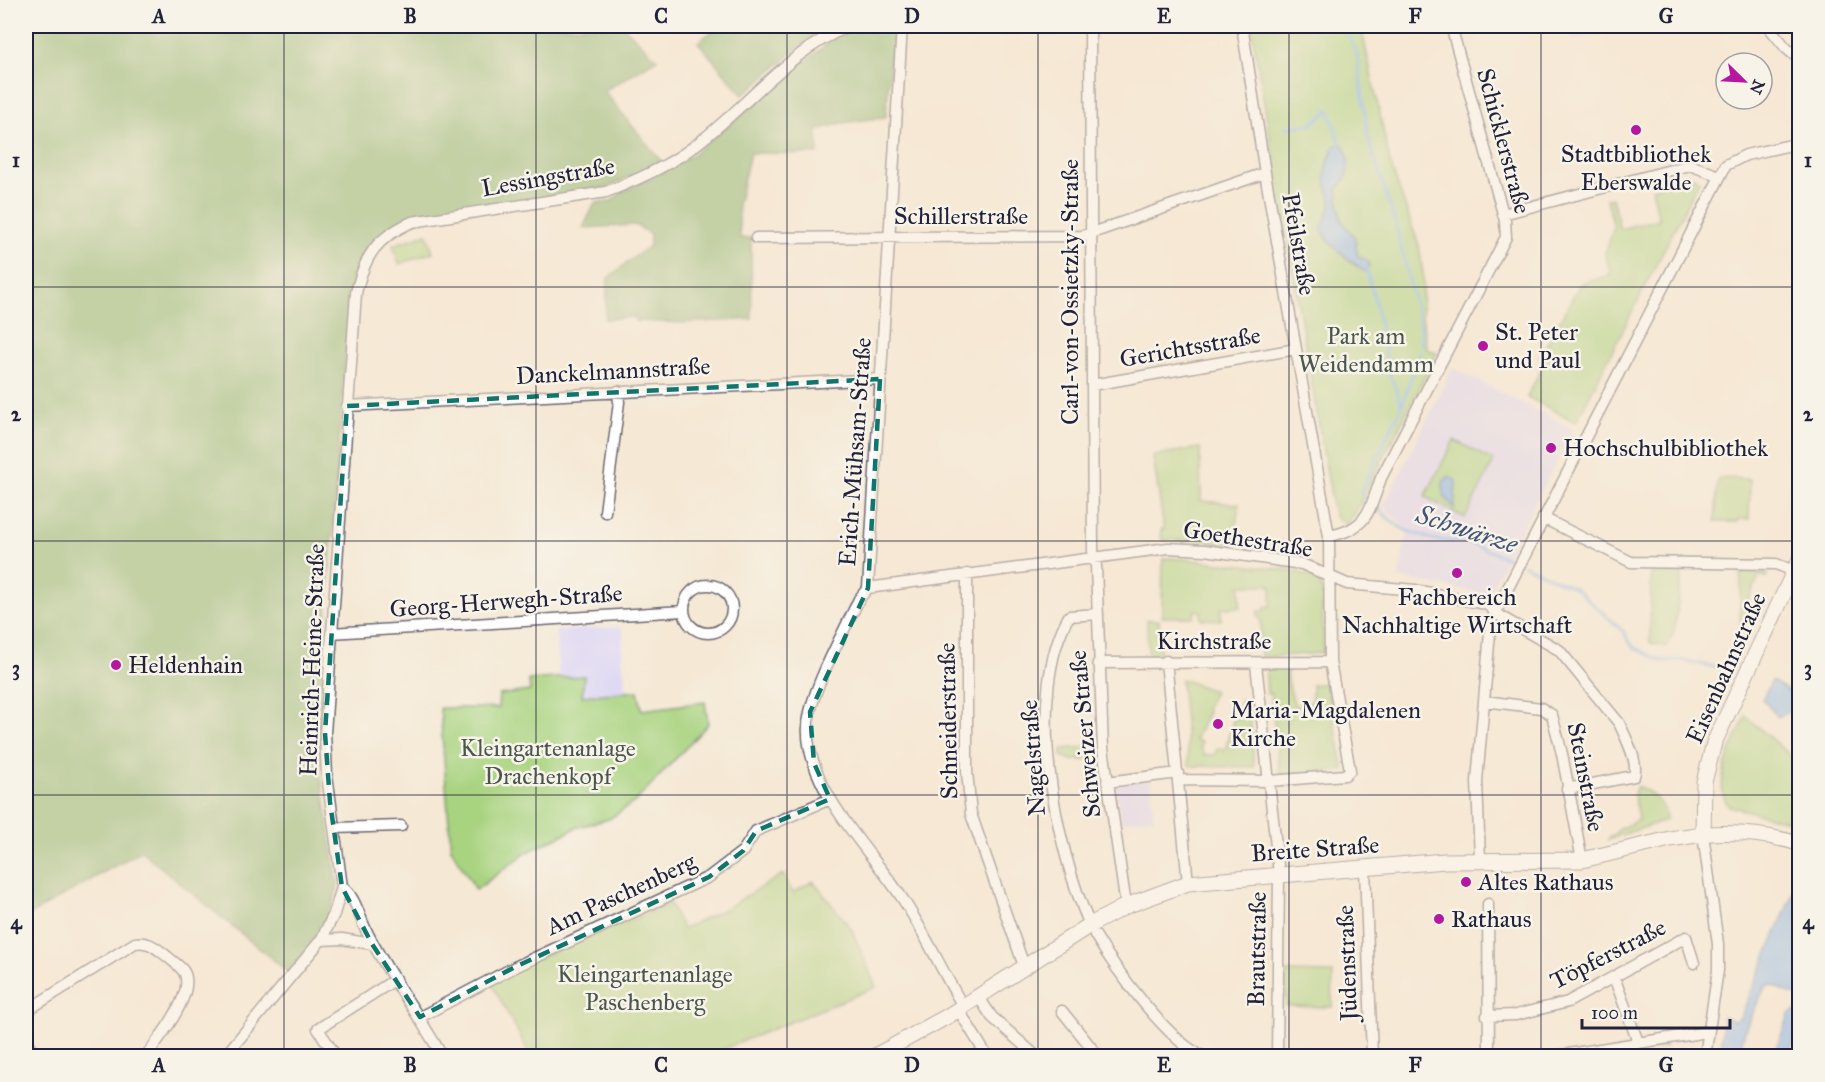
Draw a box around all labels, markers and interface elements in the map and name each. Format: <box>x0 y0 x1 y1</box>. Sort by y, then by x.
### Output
text: A <box>150 4 166 28</box>
text: B <box>403 4 417 28</box>
text: C <box>654 4 668 28</box>
text: D <box>904 4 920 28</box>
text: E <box>1157 4 1172 28</box>
text: F <box>1408 4 1422 28</box>
text: G <box>1659 4 1674 28</box>
north arrow <box>1714 51 1774 111</box>
street label: Schicklerstraße <box>1470 65 1538 217</box>
text: N <box>1746 77 1769 97</box>
marker: Stadtbibliothek Eberswalde <box>1629 123 1643 137</box>
place label: Stadtbibliothek Eberswalde <box>1561 139 1712 197</box>
text: 1 <box>12 148 20 172</box>
text: 1 <box>1804 148 1812 172</box>
street label: Lessingstraße <box>479 151 617 203</box>
street label: Carl-von-Ossietzky-Straße <box>1055 159 1085 425</box>
street label: Pfeilstraße <box>1275 190 1323 298</box>
street label: Schillerstraße <box>894 201 1028 231</box>
place label: St. Peter und Paul <box>1495 317 1581 375</box>
street label: Gerichtsstraße <box>1117 320 1263 374</box>
park label: Park am Weidendamm <box>1298 321 1434 379</box>
street label: Erich-Mühsam-Straße <box>832 337 878 567</box>
marker: St. Peter und Paul <box>1476 339 1490 353</box>
street label: Danckelmannstraße <box>515 351 711 391</box>
text: 2 <box>11 402 22 426</box>
text: 2 <box>1803 402 1814 426</box>
place label: Hochschulbibliothek <box>1563 433 1769 463</box>
marker: Hochschulbibliothek <box>1544 441 1558 455</box>
water label: Schwärze <box>1411 497 1523 561</box>
street label: Goethestraße <box>1181 514 1315 564</box>
street label: Heinrich-Heine-Straße <box>293 543 331 777</box>
marker: Fachbereich Nachhaltige Wirtschaft <box>1450 566 1464 580</box>
street label: Georg-Herwegh-Straße <box>389 578 623 624</box>
place label: Fachbereich Nachhaltige Wirtschaft <box>1342 582 1573 640</box>
street label: Eisenbahnstraße <box>1679 588 1773 748</box>
street label: Kirchstraße <box>1157 626 1271 656</box>
street label: Schneiderstraße <box>932 642 964 800</box>
street label: Schweizer Straße <box>1063 649 1107 819</box>
place label: Heldenhain <box>128 650 243 680</box>
text: 3 <box>12 656 20 681</box>
text: 3 <box>1804 656 1812 681</box>
marker: Heldenhain <box>109 658 123 672</box>
place label: Maria-Magdalenen Kirche <box>1230 695 1421 753</box>
street label: Nagelstraße <box>1014 699 1052 817</box>
marker: Maria-Magdalenen Kirche <box>1211 717 1225 731</box>
street label: Steinstraße <box>1561 720 1611 834</box>
park label: Kleingartenanlage Drachenkopf <box>460 733 636 791</box>
street label: Breite Straße <box>1250 830 1380 868</box>
street label: Am Paschenberg <box>540 846 701 942</box>
place label: Altes Rathaus <box>1477 867 1614 897</box>
marker: Altes Rathaus <box>1459 875 1473 889</box>
street label: Brautstraße <box>1241 891 1273 1007</box>
place label: Rathaus <box>1451 904 1532 934</box>
street label: Jüdenstraße <box>1330 905 1364 1024</box>
text: 4 <box>10 910 22 935</box>
text: 4 <box>1802 910 1814 935</box>
marker: Rathaus <box>1432 912 1446 926</box>
street label: Töpferstraße <box>1545 912 1671 996</box>
park label: Kleingartenanlage Paschenberg <box>557 959 733 1017</box>
scale bar <box>1582 992 1730 1030</box>
text: 100 m <box>1591 1002 1638 1024</box>
text: A <box>150 1053 166 1077</box>
text: B <box>403 1053 417 1077</box>
text: C <box>654 1053 668 1077</box>
text: D <box>904 1053 920 1077</box>
text: E <box>1157 1053 1172 1077</box>
text: F <box>1408 1053 1422 1077</box>
text: G <box>1659 1053 1674 1077</box>

